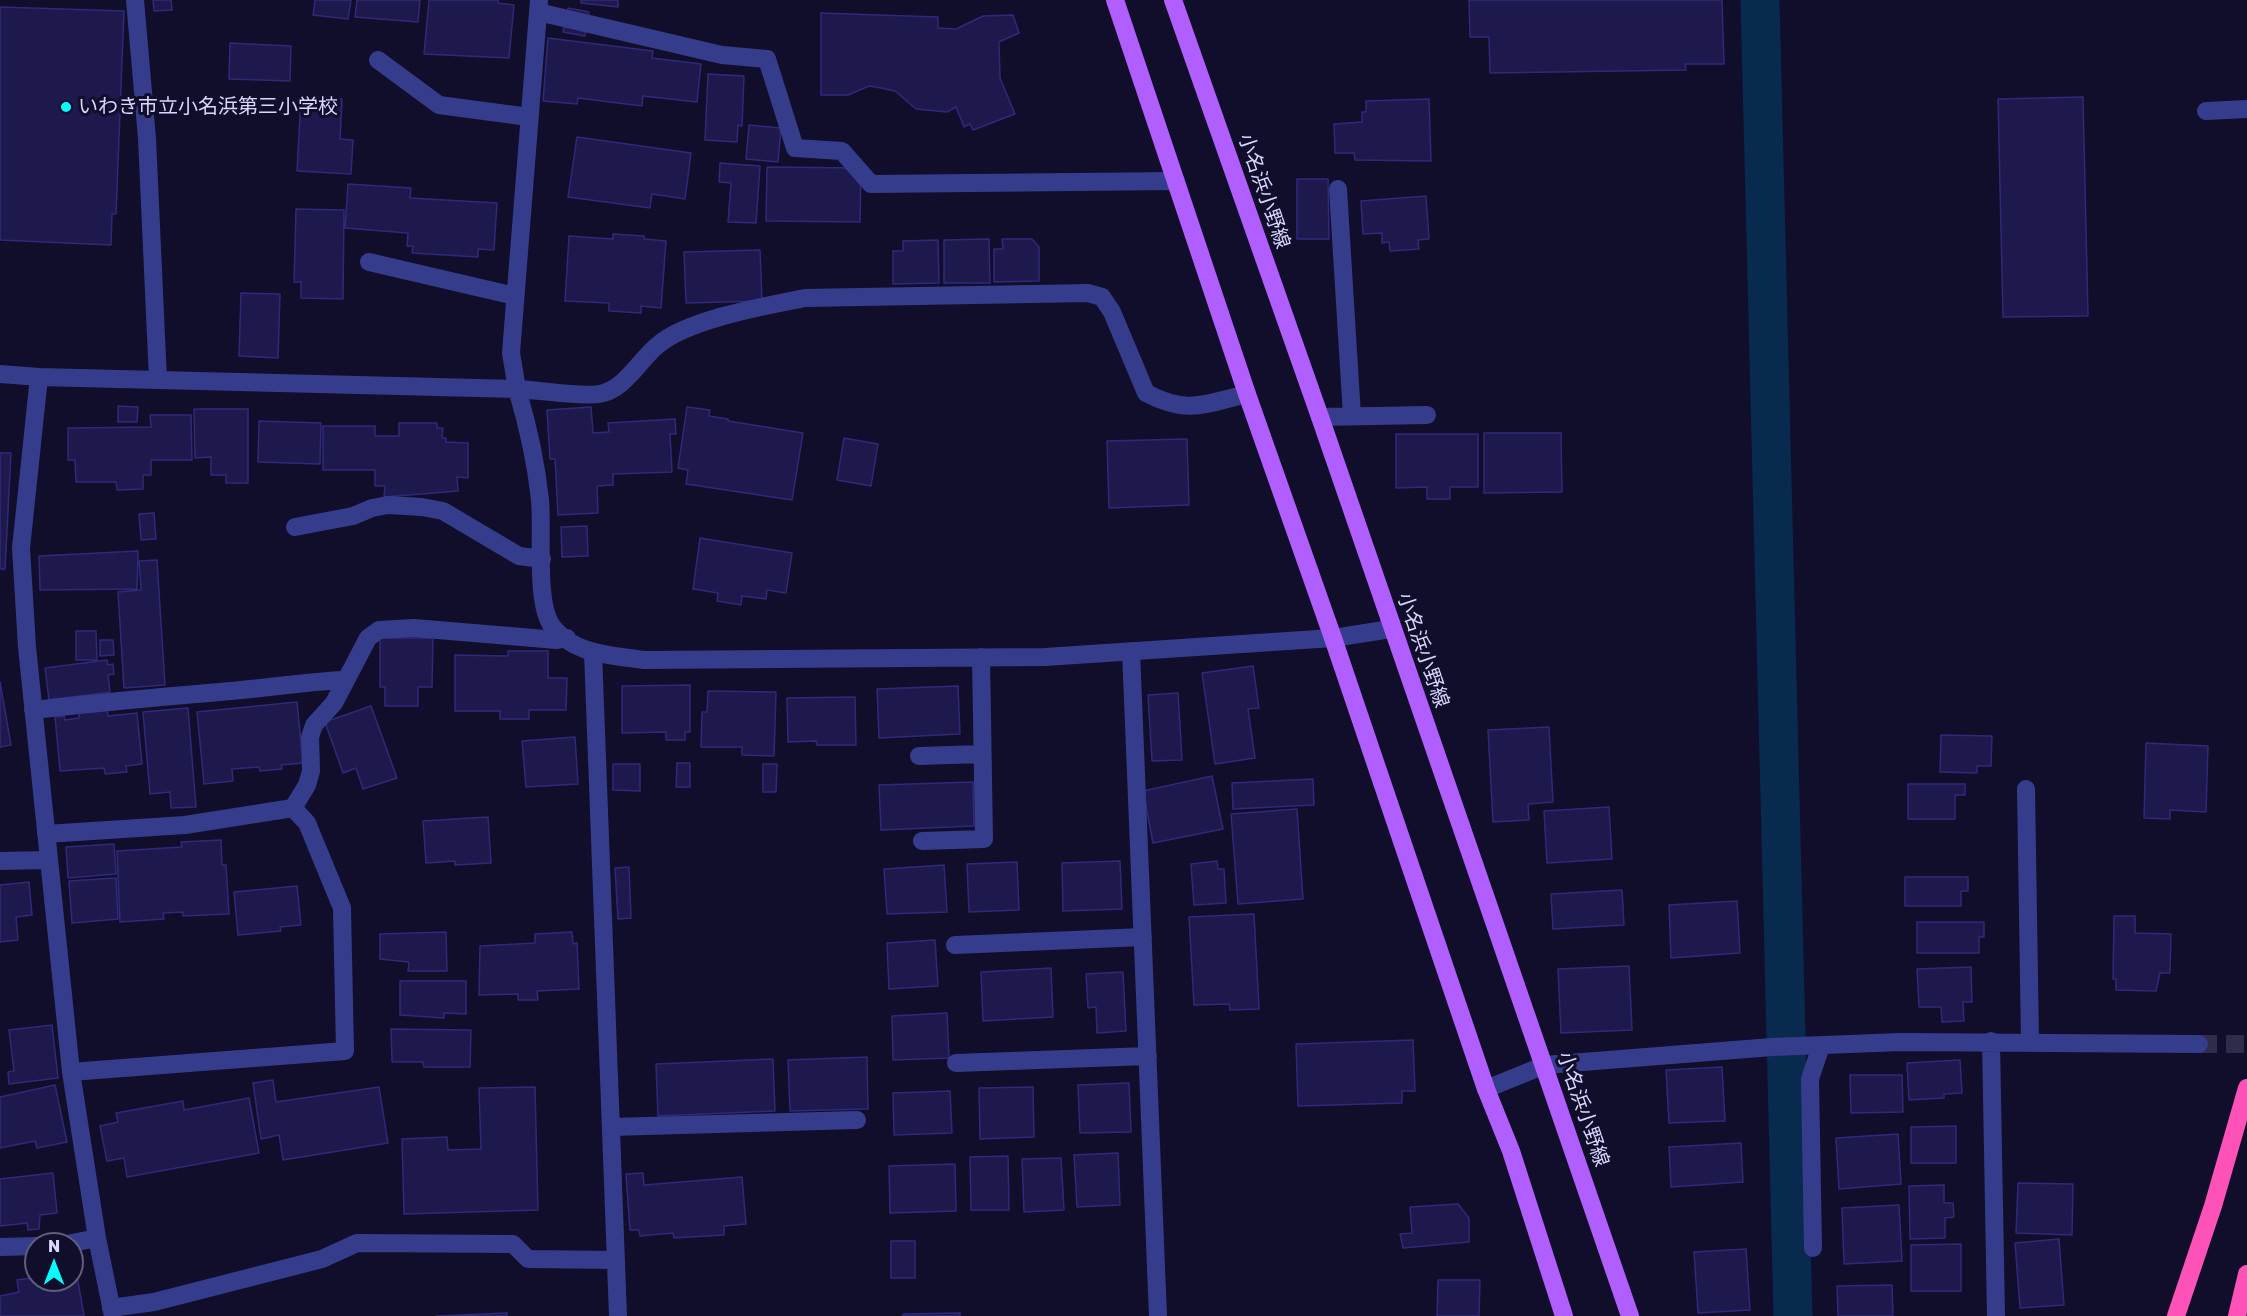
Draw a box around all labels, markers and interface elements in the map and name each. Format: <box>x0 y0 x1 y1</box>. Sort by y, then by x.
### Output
place label: いわき市立小名浜第三小学校 <box>78 95 338 119</box>
marker: いわき市立小名浜第三小学校 <box>59 100 73 114</box>
street label: 小名浜小野線 <box>1233 130 1295 252</box>
street label: 小名浜小野線 <box>1392 589 1454 711</box>
street label: 小名浜小野線 <box>1552 1048 1614 1170</box>
north arrow <box>24 1232 84 1292</box>
text: N <box>48 1236 60 1256</box>

